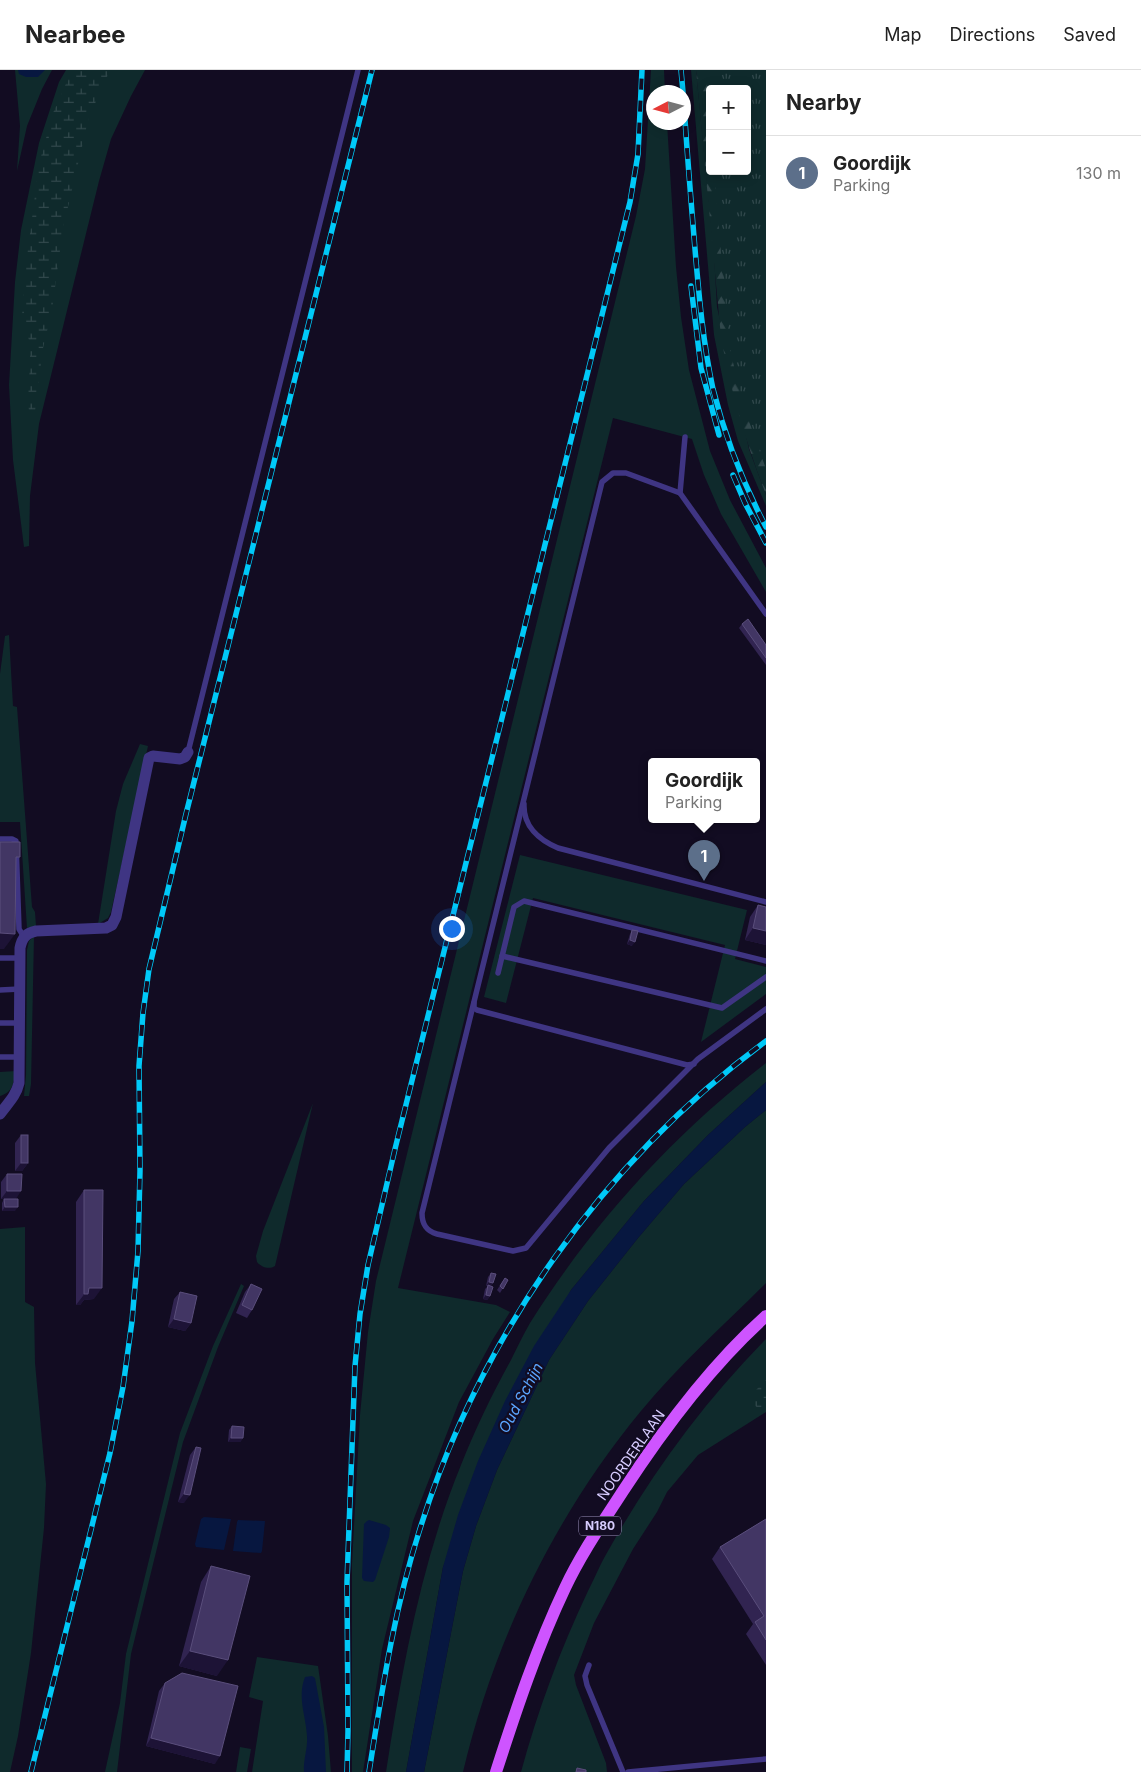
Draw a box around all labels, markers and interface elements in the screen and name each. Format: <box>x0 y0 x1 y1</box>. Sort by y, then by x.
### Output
text: Nearbee <box>25 20 126 49</box>
text: Map <box>884 24 922 45</box>
text: Directions <box>950 24 1035 45</box>
text: Saved <box>1063 24 1116 45</box>
north arrow <box>646 85 691 130</box>
map controls <box>706 85 751 175</box>
button: + <box>706 85 751 130</box>
text: Nearby <box>786 90 861 115</box>
button: − <box>706 130 751 175</box>
text: Goordijk <box>833 152 911 175</box>
text: 1 <box>799 163 805 183</box>
text: 130 m <box>1076 163 1121 183</box>
text: Parking <box>833 175 890 195</box>
popup <box>648 758 760 823</box>
text: Goordijk <box>665 769 743 792</box>
text: Parking <box>665 792 722 812</box>
pin: 1 <box>688 840 720 881</box>
your location <box>439 916 465 942</box>
water label: Oud Schijn <box>494 1359 547 1436</box>
street label: NOORDERLAAN <box>593 1406 668 1503</box>
road number: N180 <box>579 1516 621 1535</box>

